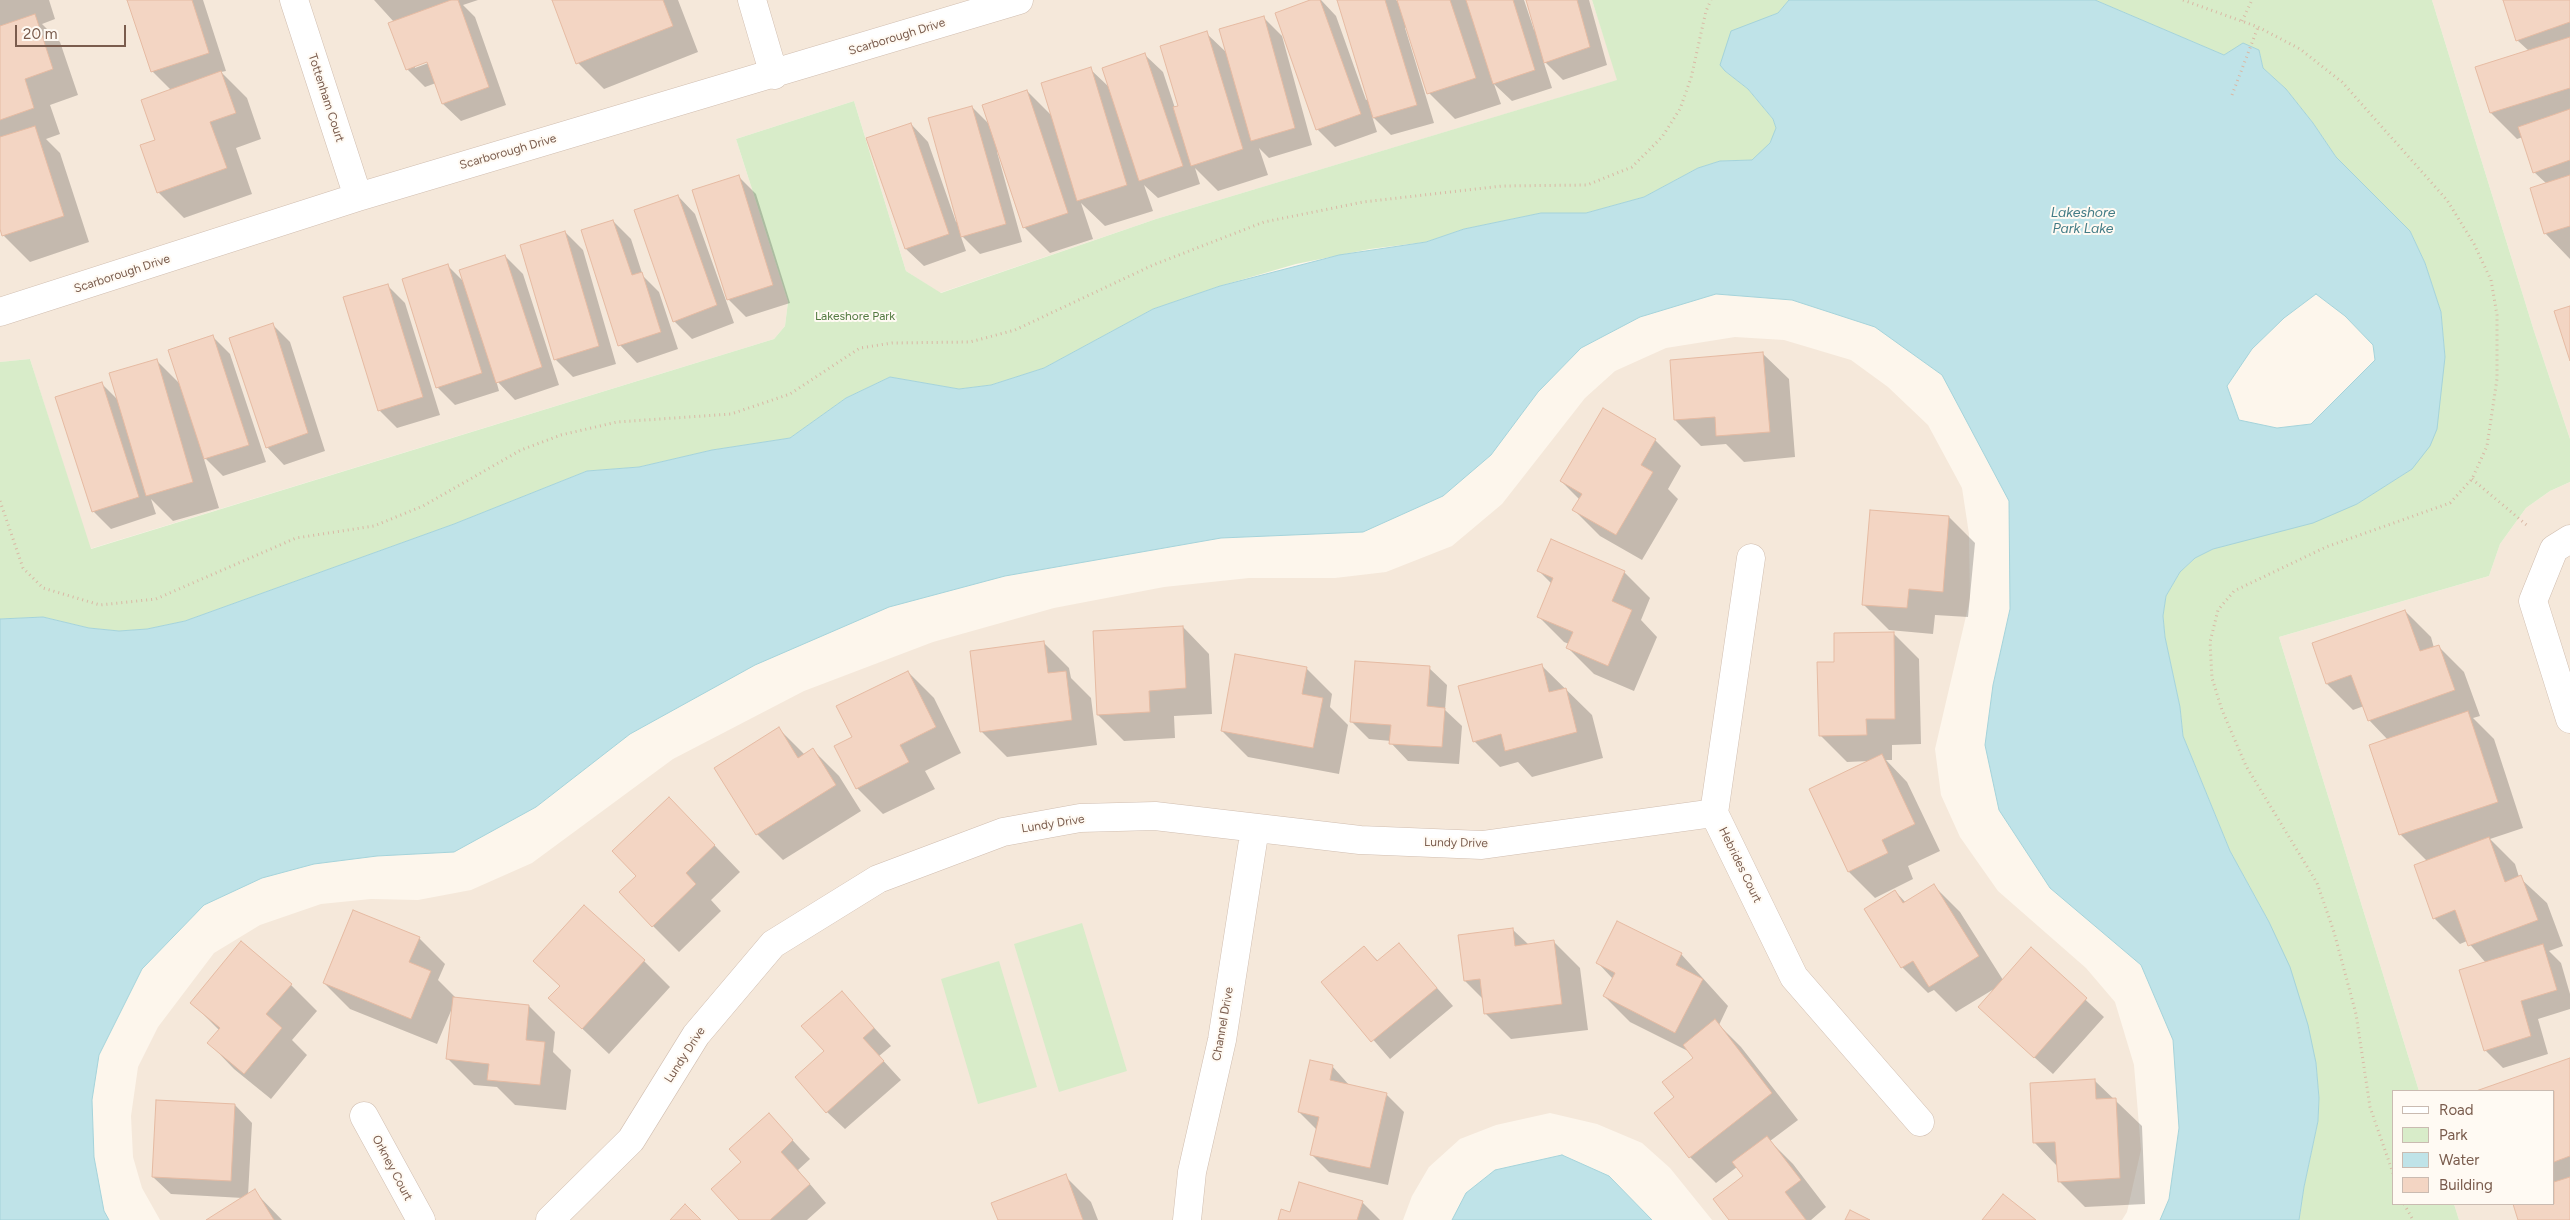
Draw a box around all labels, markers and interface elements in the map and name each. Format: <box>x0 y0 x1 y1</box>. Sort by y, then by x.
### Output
scale bar <box>18 15 129 47</box>
street label: Scarborough Drive <box>847 15 947 59</box>
text: 20 m <box>23 25 57 43</box>
street label: Tottenham Court <box>305 52 347 144</box>
street label: Scarborough Drive <box>458 131 558 173</box>
water label: Lakeshore Park Lake <box>2051 205 2115 238</box>
street label: Scarborough Drive <box>72 252 172 296</box>
park label: Lakeshore Park <box>815 309 895 323</box>
street label: Lundy Drive <box>1020 812 1086 836</box>
street label: Hebrides Court <box>1715 825 1765 905</box>
street label: Lundy Drive <box>1424 835 1488 851</box>
street label: Channel Drive <box>1209 986 1237 1062</box>
street label: Lundy Drive <box>662 1024 708 1086</box>
legend <box>2392 1090 2555 1205</box>
text: Road <box>2439 1101 2474 1119</box>
text: Park <box>2439 1126 2468 1144</box>
street label: Orkney Court <box>369 1133 415 1203</box>
text: Water <box>2439 1151 2479 1169</box>
text: Building <box>2439 1176 2493 1194</box>

